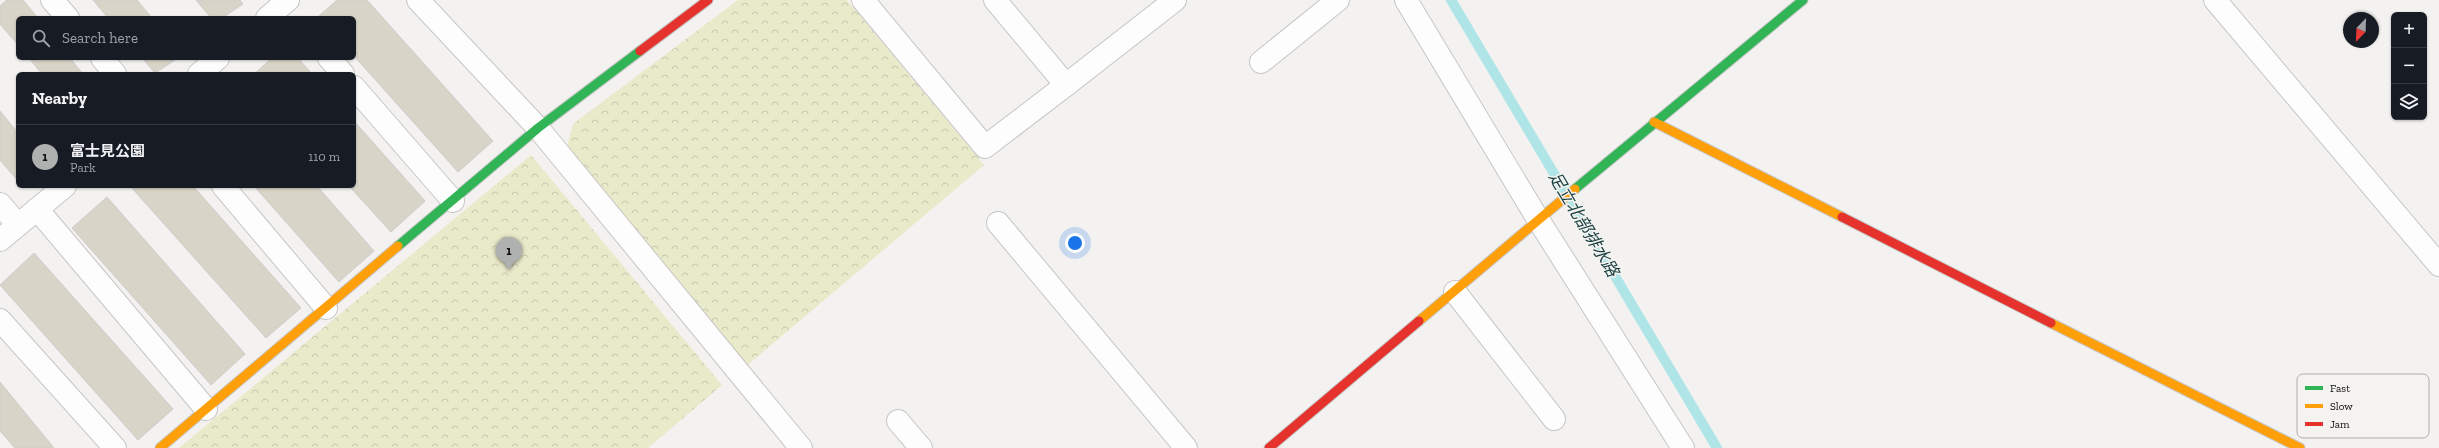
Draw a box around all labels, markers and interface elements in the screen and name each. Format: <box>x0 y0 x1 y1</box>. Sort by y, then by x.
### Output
north arrow <box>2343 12 2379 48</box>
map controls <box>2391 12 2427 120</box>
button: + <box>2391 12 2427 48</box>
search box <box>16 16 356 60</box>
icon: search <box>30 27 52 49</box>
text: Search here <box>62 29 138 47</box>
button: − <box>2391 48 2427 84</box>
button: layers <box>2391 84 2427 120</box>
text: Nearby <box>32 88 87 108</box>
text: 富士見公園 <box>70 142 145 160</box>
text: 1 <box>42 149 48 164</box>
text: 110 m <box>308 149 340 164</box>
text: Park <box>70 160 96 175</box>
water label: 足立北部排水路 <box>1545 168 1624 282</box>
your location <box>1065 233 1085 253</box>
pin: 1 <box>496 237 522 270</box>
legend <box>2297 374 2429 438</box>
text: Fast <box>2330 382 2351 395</box>
text: Slow <box>2330 400 2353 413</box>
text: Jam <box>2330 418 2350 431</box>

